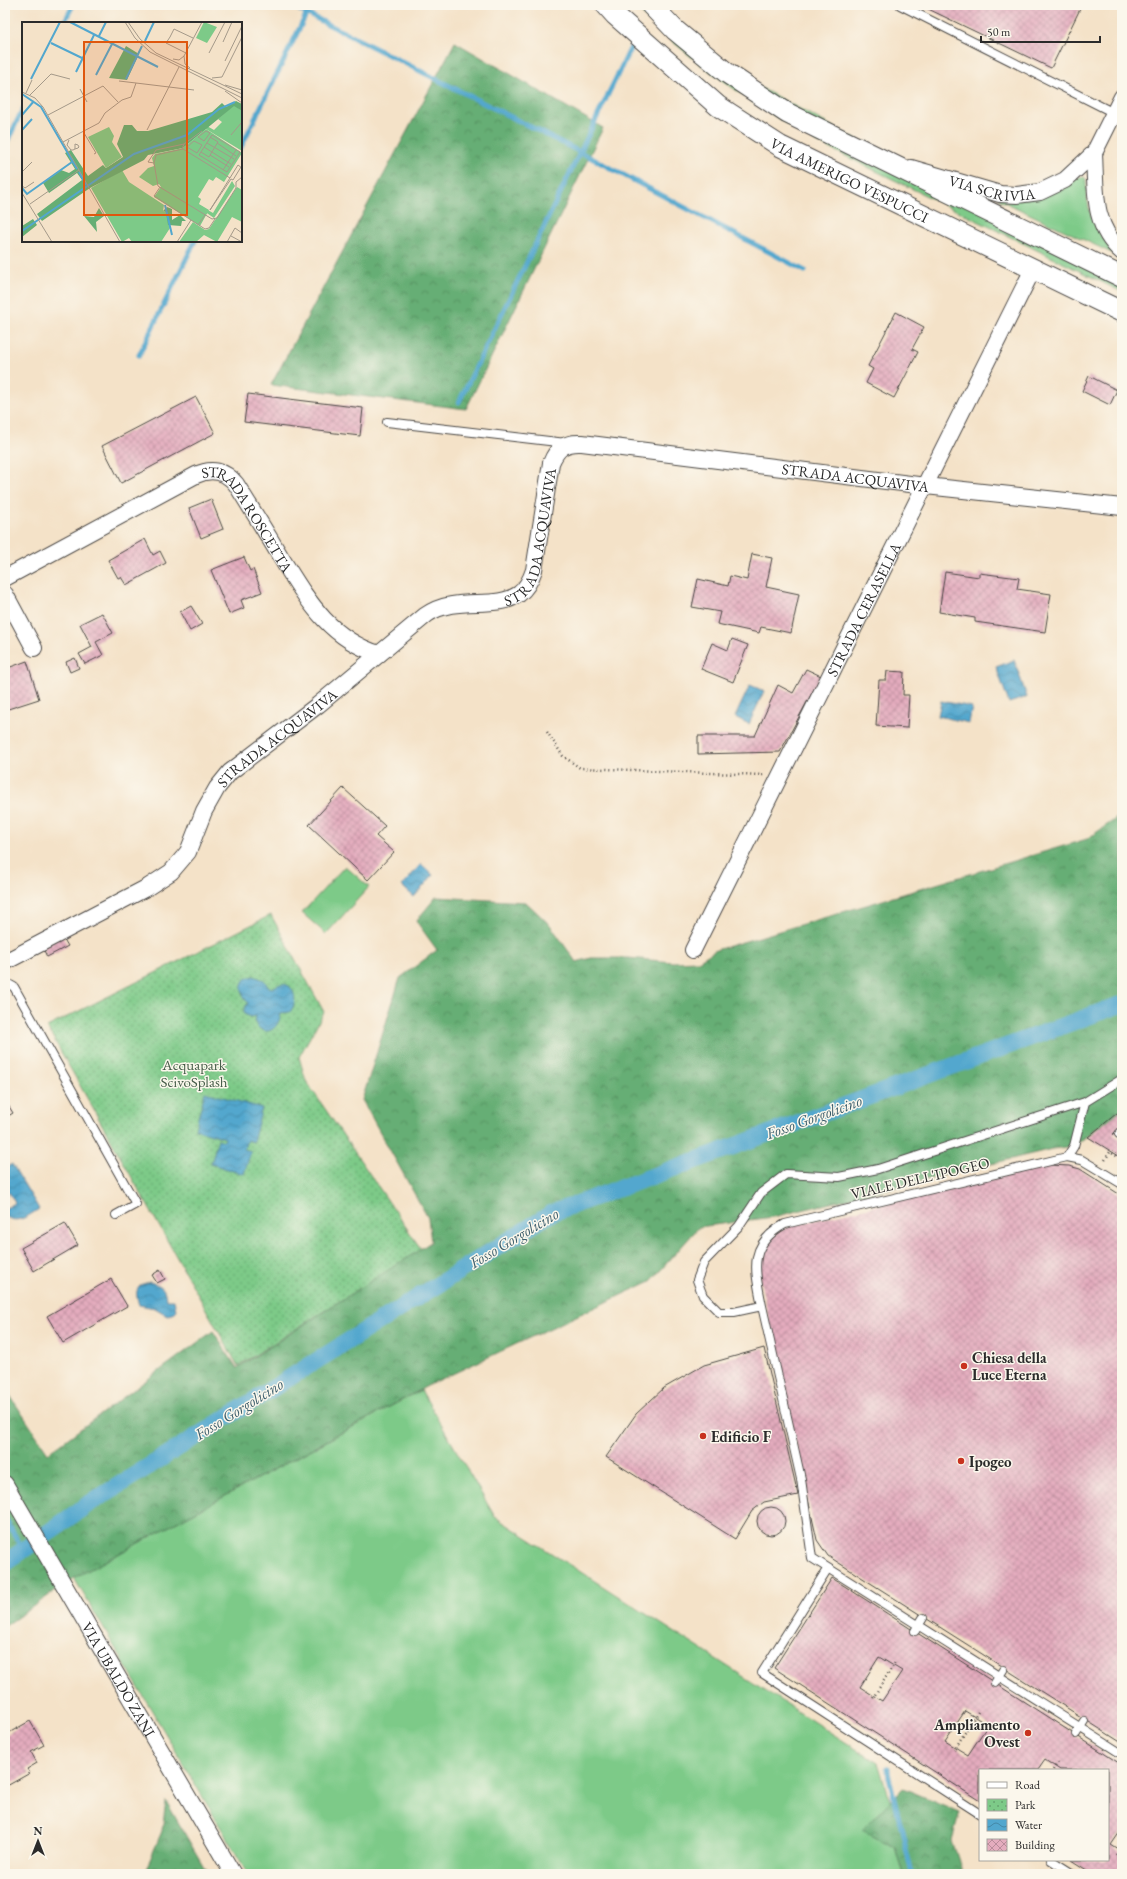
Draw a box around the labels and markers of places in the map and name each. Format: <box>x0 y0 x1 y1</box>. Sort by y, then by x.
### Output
place label: Chiesa della Luce Eterna <box>972 1348 1047 1384</box>
marker: Chiesa della Luce Eterna <box>959 1361 969 1371</box>
place label: Edificio F <box>711 1427 771 1446</box>
marker: Edificio F <box>698 1431 708 1441</box>
place label: Ipogeo <box>969 1452 1012 1471</box>
marker: Ipogeo <box>956 1456 966 1466</box>
place label: Ampliamento Ovest <box>933 1715 1020 1751</box>
marker: Ampliamento Ovest <box>1023 1728 1033 1738</box>

